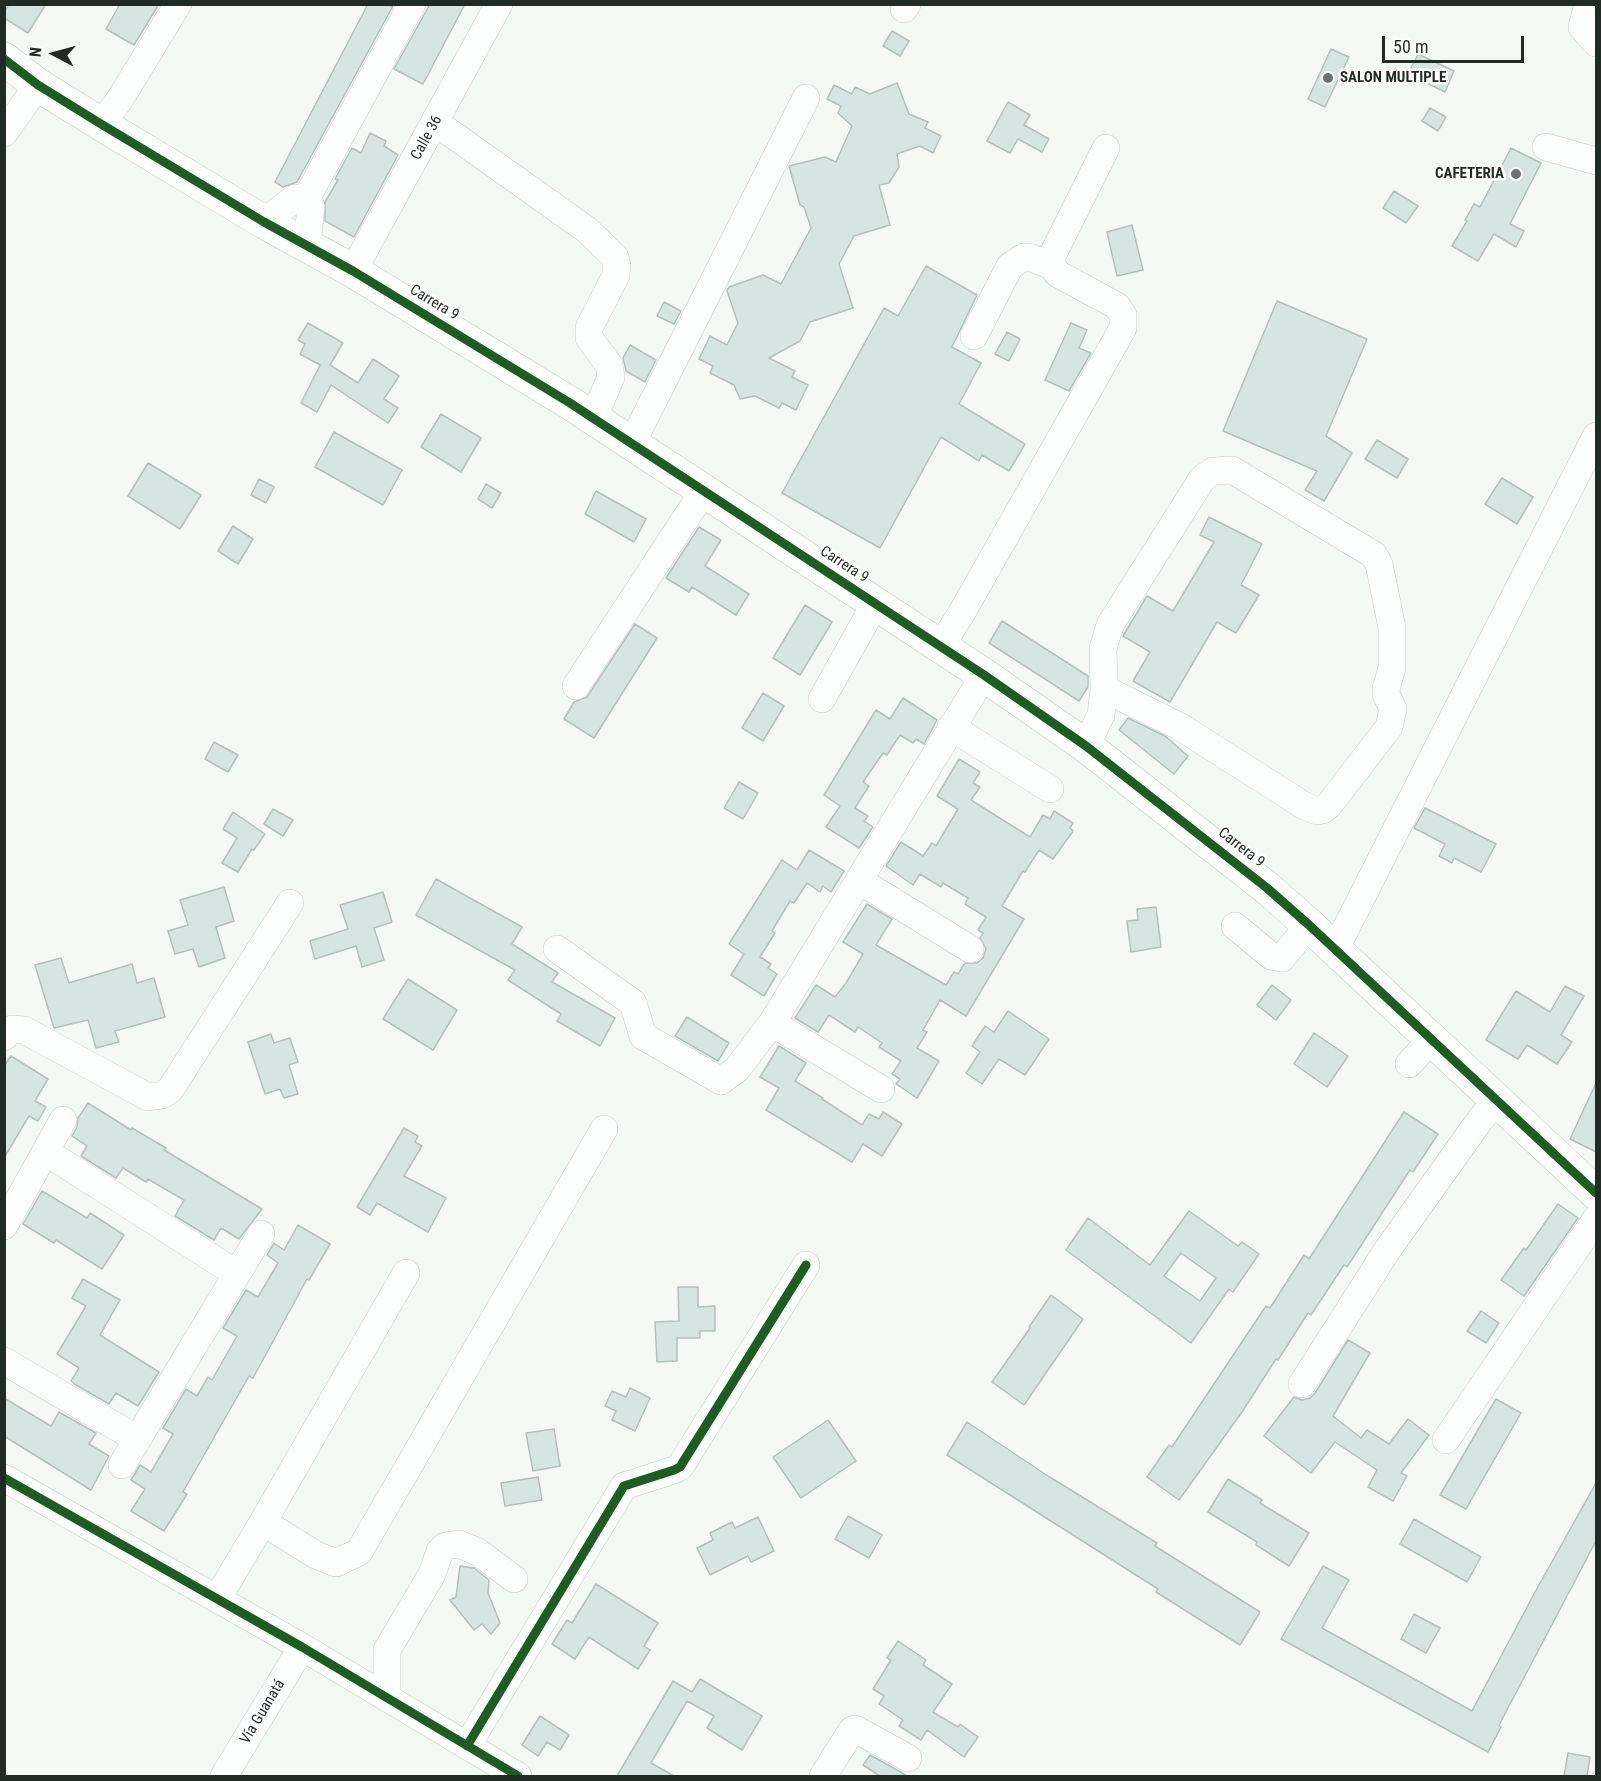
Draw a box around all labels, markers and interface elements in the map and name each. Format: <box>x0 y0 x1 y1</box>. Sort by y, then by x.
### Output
north arrow <box>24 24 84 84</box>
scale bar <box>1385 24 1528 62</box>
text: 50 m <box>1393 36 1428 57</box>
text: N <box>26 46 46 58</box>
place label: SALON MULTIPLE <box>1340 69 1446 87</box>
marker: SALON MULTIPLE <box>1321 71 1335 85</box>
street label: Calle 36 <box>408 113 446 163</box>
place label: CAFETERIA <box>1435 165 1504 183</box>
marker: CAFETERIA <box>1509 167 1523 181</box>
street label: Carrera 9 <box>406 281 462 325</box>
street label: Carrera 9 <box>816 543 872 587</box>
street label: Carrera 9 <box>1214 824 1268 872</box>
street label: Vía Guanatá <box>237 1677 289 1747</box>

